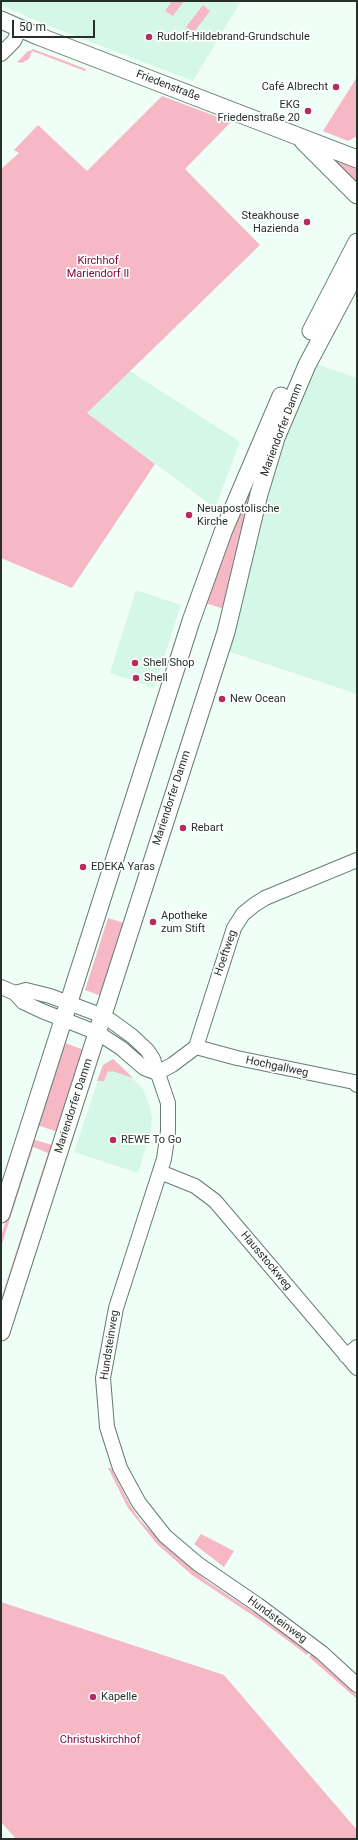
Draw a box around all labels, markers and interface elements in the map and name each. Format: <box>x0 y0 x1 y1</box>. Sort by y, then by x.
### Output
scale bar <box>14 12 97 38</box>
text: 50 m <box>19 20 46 34</box>
place label: Rudolf-Hildebrand-Grundschule <box>157 30 310 44</box>
marker: Rudolf-Hildebrand-Grundschule <box>144 32 154 42</box>
street label: Friedenstraße <box>134 68 202 104</box>
place label: Café Albrecht <box>262 80 328 94</box>
marker: Café Albrecht <box>331 82 341 92</box>
place label: EKG Friedenstraße 20 <box>217 98 300 124</box>
marker: EKG Friedenstraße 20 <box>303 106 313 116</box>
place label: Steakhouse Hazienda <box>242 209 299 235</box>
marker: Steakhouse Hazienda <box>302 217 312 227</box>
park label: Kirchhof Mariendorf II <box>67 254 129 280</box>
street label: Mariendorfer Damm <box>258 382 306 478</box>
place label: Neuapostolische Kirche <box>197 502 279 528</box>
marker: Neuapostolische Kirche <box>184 510 194 520</box>
place label: Shell Shop <box>143 656 195 670</box>
marker: Shell Shop <box>130 658 140 668</box>
place label: Shell <box>144 671 168 685</box>
marker: Shell <box>131 673 141 683</box>
place label: New Ocean <box>230 692 286 706</box>
marker: New Ocean <box>217 694 227 704</box>
street label: Mariendorfer Damm <box>150 749 194 847</box>
place label: Rebart <box>191 821 223 835</box>
marker: Rebart <box>178 823 188 833</box>
place label: EDEKA Yaras <box>91 860 155 874</box>
marker: EDEKA Yaras <box>78 862 88 872</box>
place label: Apotheke zum Stift <box>161 909 207 935</box>
marker: Apotheke zum Stift <box>148 917 158 927</box>
street label: Hoeftweg <box>212 928 240 978</box>
street label: Hochgallweg <box>244 1054 310 1080</box>
street label: Mariendorfer Damm <box>52 1057 96 1155</box>
place label: REWE To Go <box>121 1133 182 1147</box>
marker: REWE To Go <box>108 1135 118 1145</box>
street label: Hausstockweg <box>238 1229 294 1293</box>
street label: Hundsteinweg <box>98 1309 122 1381</box>
street label: Hundsteinweg <box>245 1594 309 1646</box>
place label: Kapelle <box>101 1690 137 1704</box>
marker: Kapelle <box>88 1692 98 1702</box>
park label: Christuskirchhof <box>60 1733 140 1747</box>

